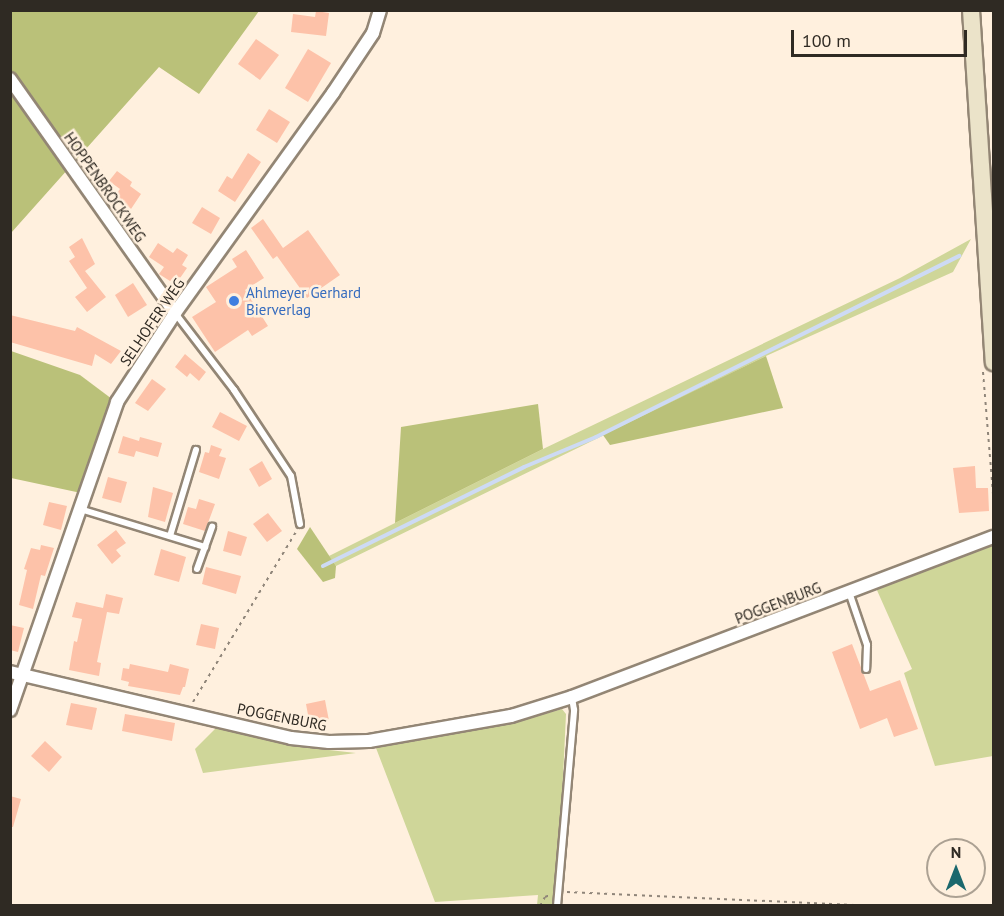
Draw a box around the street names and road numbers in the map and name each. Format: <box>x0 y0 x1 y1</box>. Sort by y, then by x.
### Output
street label: HOPPENBROCKWEG <box>60 129 150 245</box>
street label: SELHOFER WEG <box>116 274 188 370</box>
street label: POGGENBURG <box>732 578 824 628</box>
street label: POGGENBURG <box>236 699 328 735</box>

